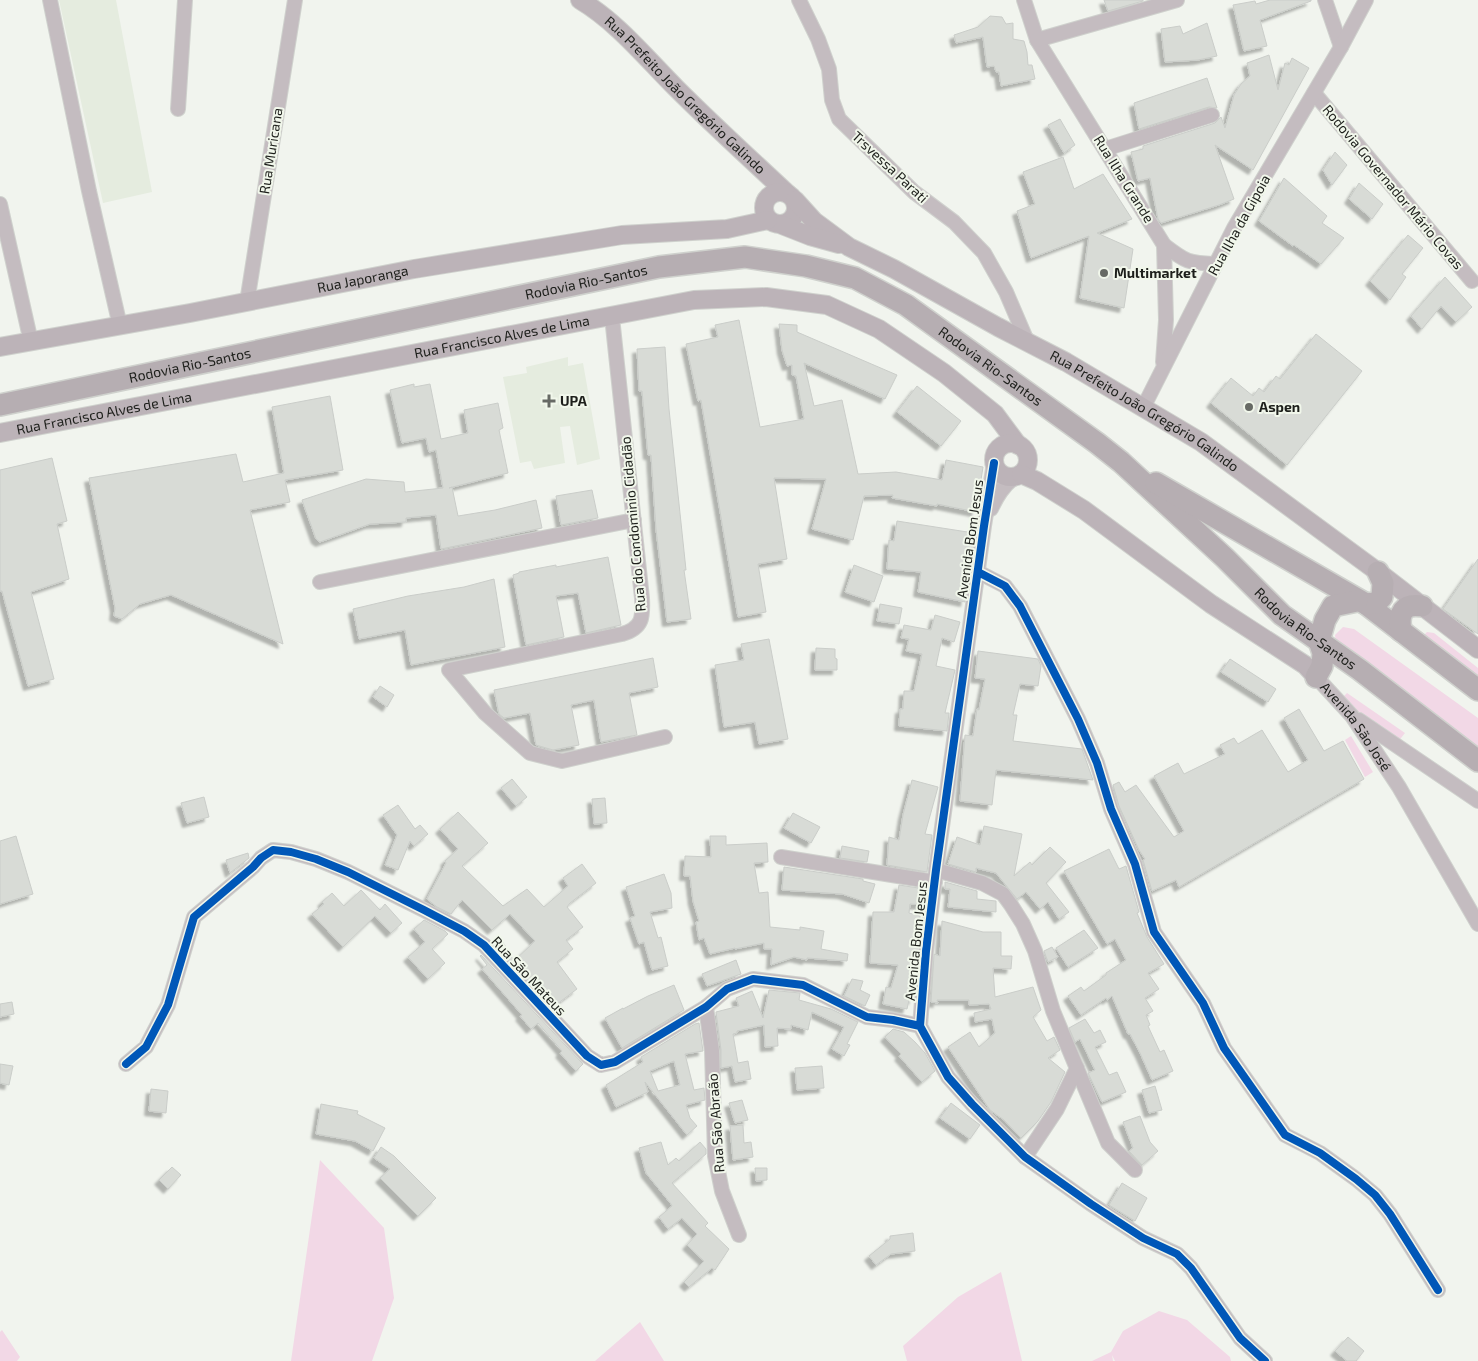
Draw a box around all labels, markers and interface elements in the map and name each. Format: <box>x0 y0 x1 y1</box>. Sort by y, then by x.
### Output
street label: Rua Prefeito João Gregório Galindo <box>601 12 769 177</box>
street label: Rodovia Governador Mário Covas <box>1320 101 1467 272</box>
street label: Rua Muricana <box>255 107 286 195</box>
street label: Trsvessa Parati <box>849 127 932 206</box>
street label: Rua Ilha Grande <box>1091 132 1158 226</box>
street label: Rua Ilha da Gipoia <box>1204 171 1273 278</box>
street label: Rua Japoranga <box>316 261 410 296</box>
street label: Rodovia Rio-Santos <box>524 261 649 303</box>
place label: Multimarket <box>1114 264 1197 281</box>
marker: Multimarket <box>1098 267 1110 279</box>
street label: Rua Francisco Alves de Lima <box>413 311 591 361</box>
street label: Rodovia Rio-Santos <box>935 322 1046 409</box>
street label: Rodovia Rio-Santos <box>127 344 252 386</box>
street label: Rua Prefeito João Gregório Galindo <box>1047 346 1242 475</box>
street label: Rua Francisco Alves de Lima <box>15 387 193 438</box>
place label: UPA <box>560 392 588 409</box>
marker: UPA <box>542 394 556 408</box>
place label: Aspen <box>1259 398 1300 415</box>
marker: Aspen <box>1243 401 1255 413</box>
street label: Rua do Condominio Cidadão <box>616 436 649 612</box>
street label: Avenida Bom Jesus <box>953 478 986 600</box>
street label: Rodovia Rio-Santos <box>1251 584 1360 673</box>
street label: Avenida São José <box>1317 678 1395 774</box>
street label: Avenida Bom Jesus <box>901 880 930 1001</box>
street label: Rua São Mateus <box>488 933 570 1019</box>
street label: Rua São Abraão <box>704 1073 727 1173</box>

